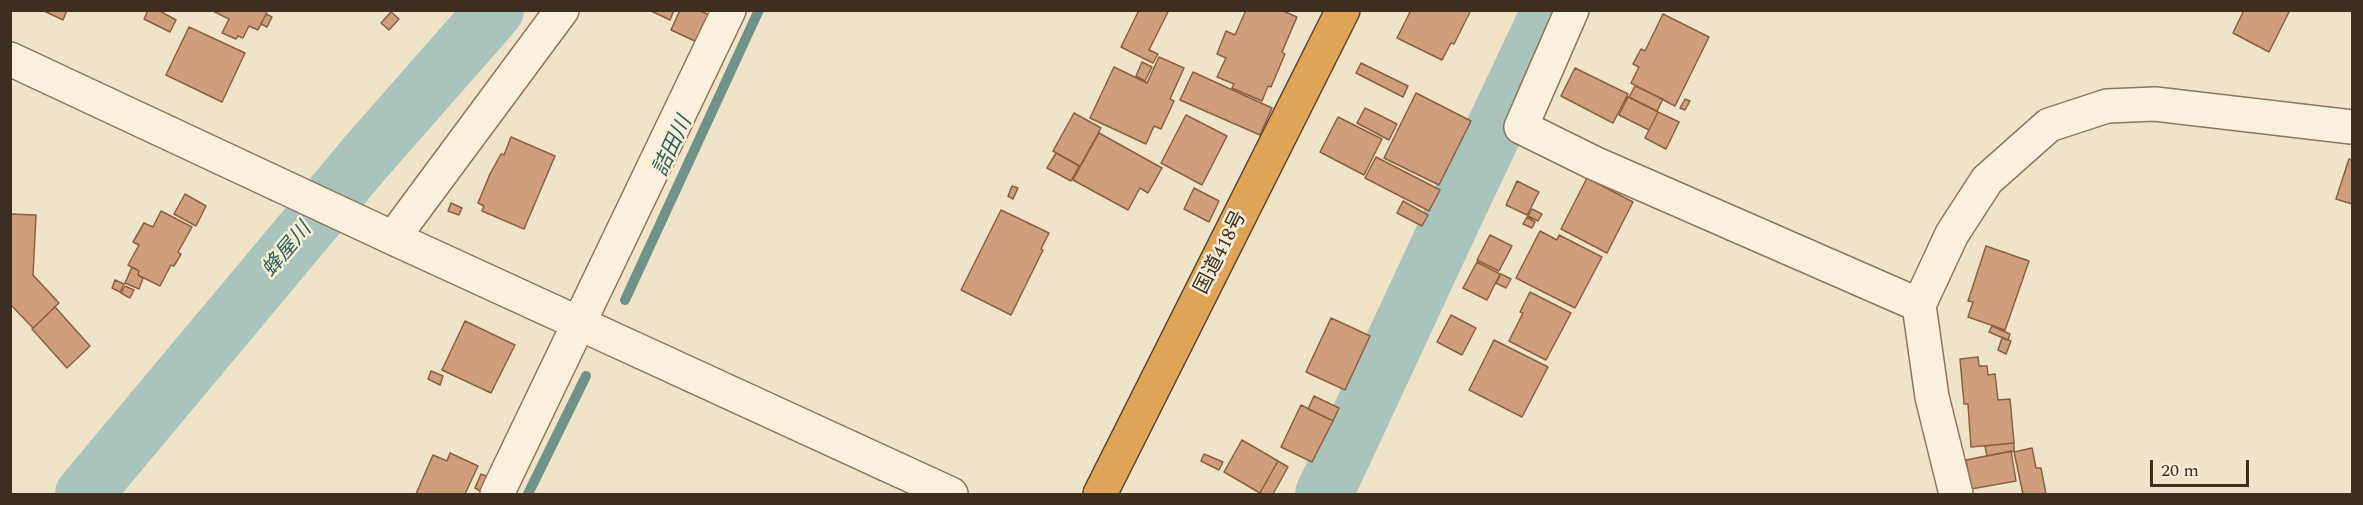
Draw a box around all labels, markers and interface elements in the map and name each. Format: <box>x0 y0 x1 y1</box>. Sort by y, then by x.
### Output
water label: 詰田川 <box>649 113 699 181</box>
street label: 国道418号 <box>1191 207 1253 299</box>
water label: 蜂屋川 <box>258 219 318 283</box>
scale bar <box>2153 448 2252 486</box>
text: 20 m <box>2161 457 2199 484</box>

